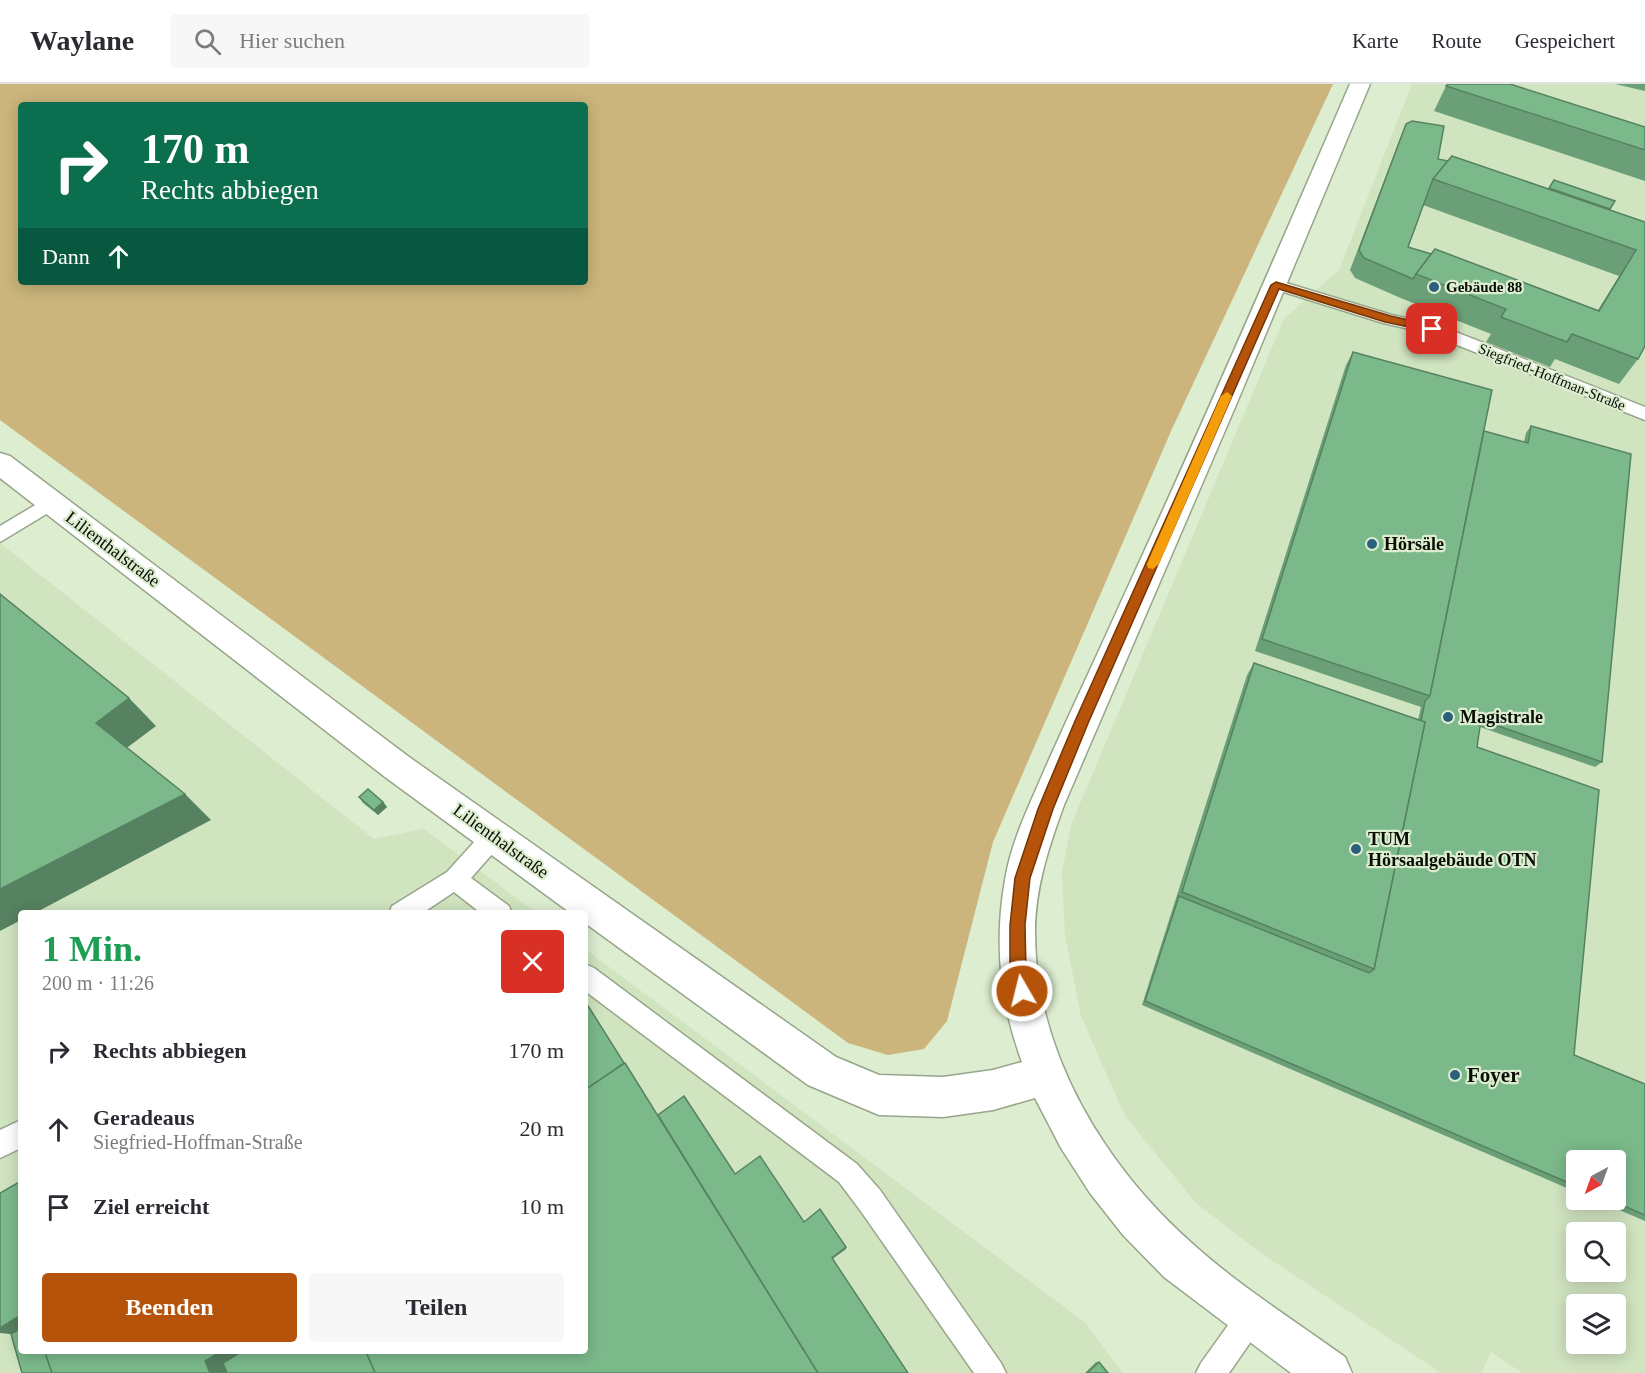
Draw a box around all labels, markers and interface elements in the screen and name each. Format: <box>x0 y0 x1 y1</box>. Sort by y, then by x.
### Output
search box <box>170 14 590 68</box>
text: Waylane <box>30 25 134 56</box>
icon: search <box>191 25 224 58</box>
text: Hier suchen <box>239 28 345 53</box>
text: Karte <box>1352 29 1399 53</box>
text: Route <box>1432 29 1482 53</box>
text: Gespeichert <box>1515 29 1615 53</box>
icon: right <box>42 126 120 204</box>
text: 170 m <box>141 126 250 172</box>
text: Rechts abbiegen <box>141 175 319 205</box>
icon: ahead <box>102 240 135 273</box>
text: Dann <box>42 244 90 269</box>
place label: Gebäude 88 <box>1446 279 1522 295</box>
marker: Gebäude 88 <box>1427 280 1441 294</box>
pin <box>1406 303 1457 354</box>
icon: arrive <box>1415 312 1448 345</box>
street label: Siegfried-Hoffman-Straße <box>1476 340 1628 414</box>
street label: Lilienthalstraße <box>62 507 164 591</box>
place label: Hörsäle <box>1384 534 1444 554</box>
marker: Hörsäle <box>1365 537 1379 551</box>
place label: Magistrale <box>1460 707 1543 727</box>
marker: Magistrale <box>1441 710 1455 724</box>
street label: Lilienthalstraße <box>449 800 553 882</box>
place label: TUM Hörsaalgebäude OTN <box>1368 829 1537 870</box>
marker: TUM Hörsaalgebäude OTN <box>1349 842 1363 856</box>
text: 1 Min. <box>42 929 142 969</box>
button: close <box>501 930 564 993</box>
position arrow <box>990 959 1054 1023</box>
text: 200 m · 11:26 <box>42 972 154 994</box>
icon: right <box>42 1035 75 1068</box>
text: Rechts abbiegen <box>93 1038 246 1063</box>
text: 170 m <box>508 1038 564 1063</box>
place label: Foyer <box>1467 1063 1519 1087</box>
marker: Foyer <box>1448 1068 1462 1082</box>
text: Geradeaus <box>93 1105 194 1130</box>
icon: ahead <box>42 1113 75 1146</box>
text: 20 m <box>519 1116 564 1141</box>
text: Siegfried-Hoffman-Straße <box>93 1131 303 1153</box>
north arrow <box>1566 1150 1626 1210</box>
map controls <box>1566 1150 1626 1354</box>
icon: arrive <box>42 1191 75 1224</box>
text: Ziel erreicht <box>93 1194 209 1219</box>
text: 10 m <box>519 1194 564 1219</box>
button: search <box>1566 1222 1626 1282</box>
button: Beenden <box>42 1273 297 1342</box>
button: Teilen <box>309 1273 564 1342</box>
button: layers <box>1566 1294 1626 1354</box>

